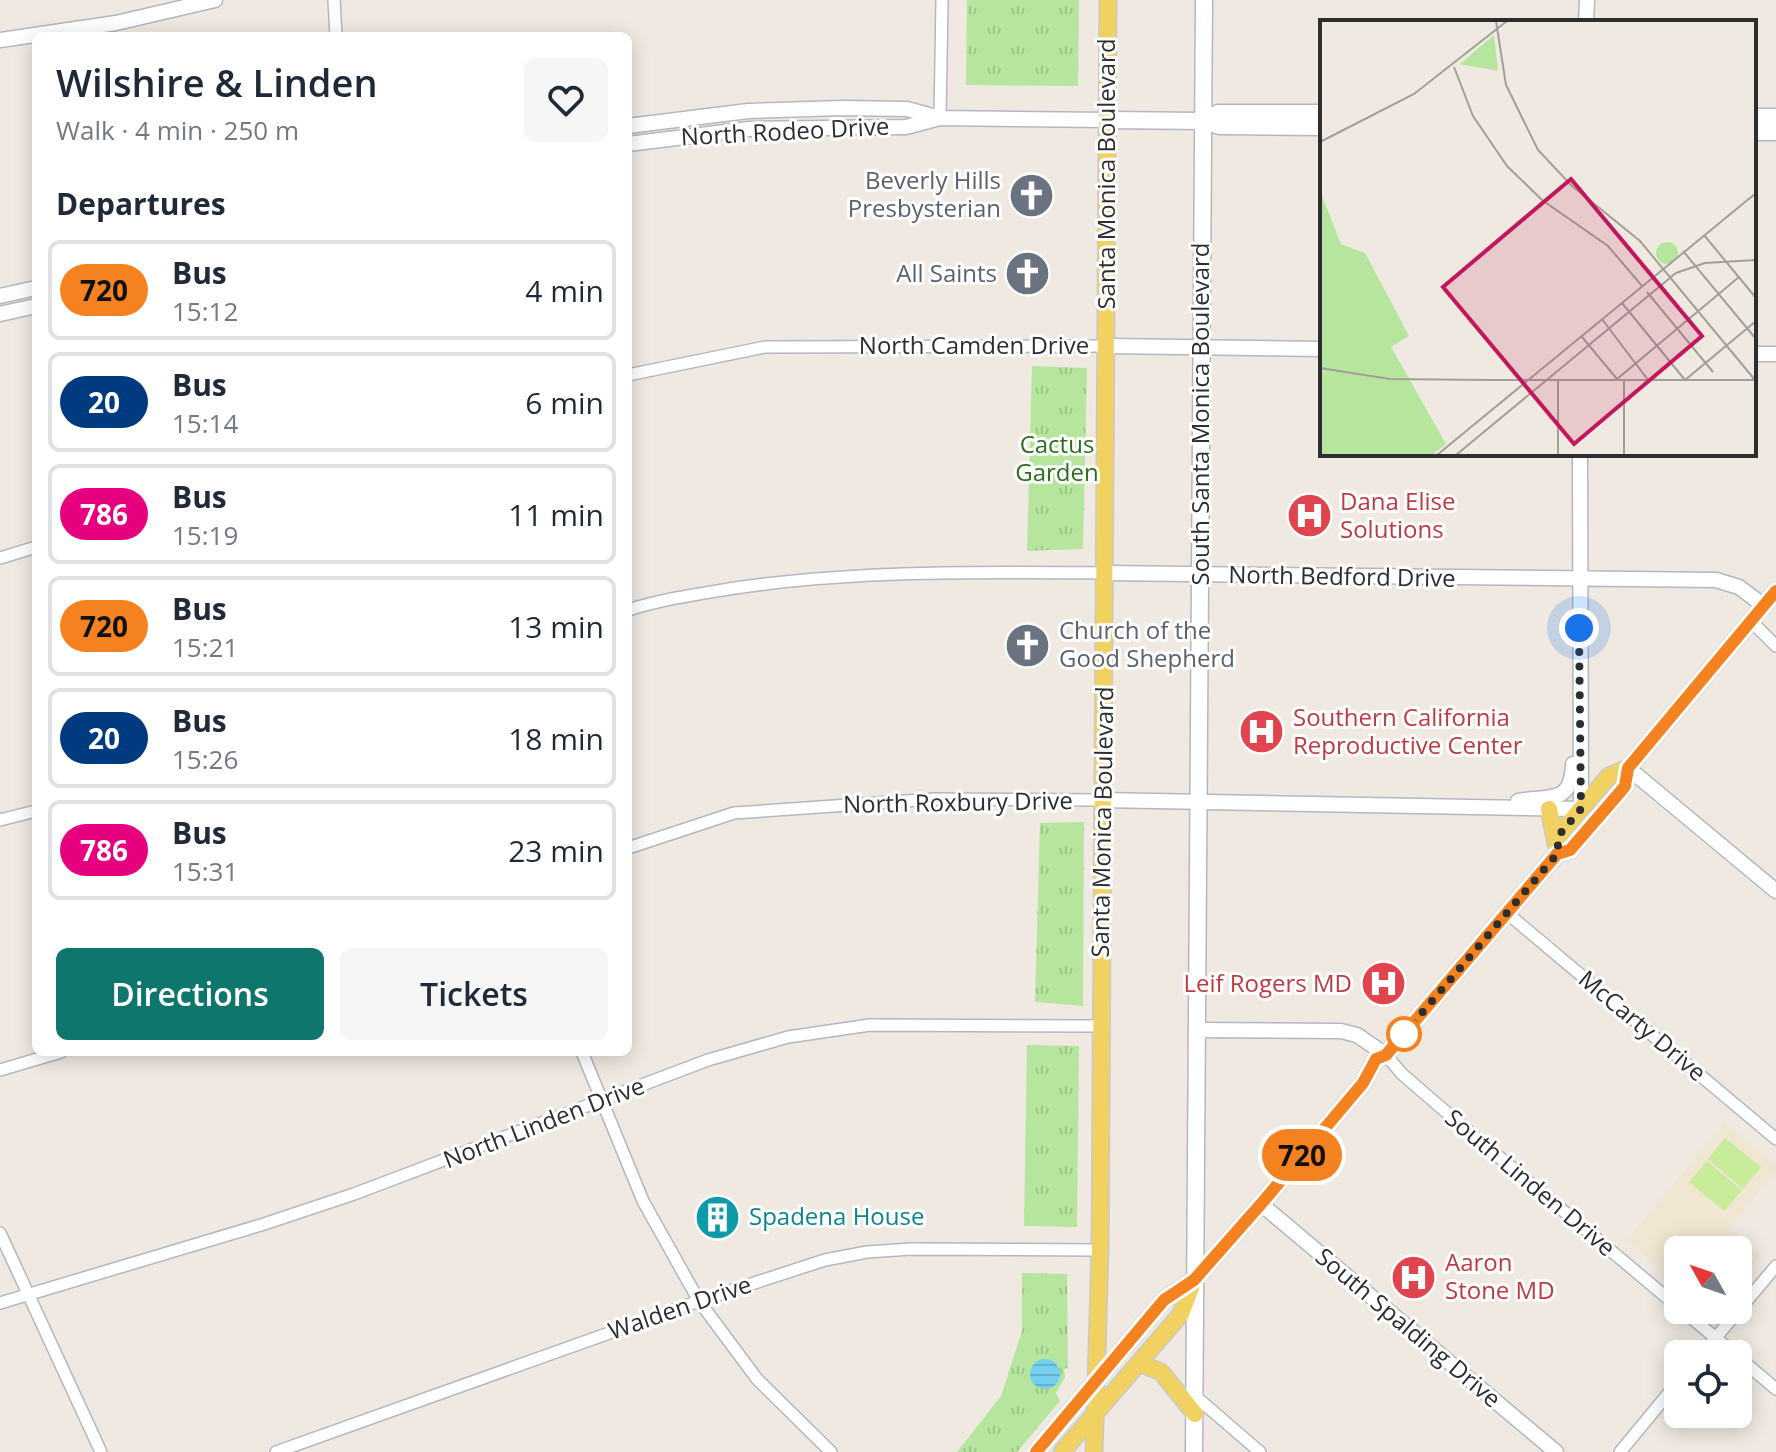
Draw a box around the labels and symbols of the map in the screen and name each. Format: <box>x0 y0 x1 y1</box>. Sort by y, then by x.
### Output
inset map <box>1320 20 1756 456</box>
street label: Santa Monica Boulevard <box>1089 38 1122 310</box>
street label: North Rodeo Drive <box>680 109 890 152</box>
place label: Beverly Hills Presbysterian <box>848 163 1001 224</box>
church icon: Beverly Hills Presbysterian <box>1008 171 1056 219</box>
street label: South Santa Monica Boulevard <box>1183 242 1216 586</box>
church icon: All Saints <box>1004 250 1052 298</box>
place label: All Saints <box>896 256 997 289</box>
street label: North Camden Drive <box>859 328 1089 361</box>
park label: Cactus Garden <box>1015 427 1099 488</box>
place label: Dana Elise Solutions <box>1340 484 1455 545</box>
hospital icon: Dana Elise Solutions <box>1285 492 1333 540</box>
street label: North Bedford Drive <box>1228 557 1456 594</box>
your location <box>1559 608 1599 648</box>
place label: Church of the Good Shepherd <box>1059 613 1235 674</box>
church icon: Church of the Good Shepherd <box>1004 621 1052 669</box>
street label: Santa Monica Boulevard <box>1083 686 1120 958</box>
place label: Southern California Reproductive Center <box>1293 700 1523 761</box>
hospital icon: Southern California Reproductive Center <box>1238 708 1286 756</box>
street label: North Roxbury Drive <box>843 783 1073 820</box>
hospital icon: Leif Rogers MD <box>1359 960 1407 1008</box>
street label: McCarty Drive <box>1572 962 1714 1088</box>
place label: Leif Rogers MD <box>1183 966 1352 999</box>
unlabelled marker <box>1387 1017 1421 1051</box>
street label: North Linden Drive <box>438 1068 649 1175</box>
street label: South Linden Drive <box>1439 1101 1623 1263</box>
line badge: 720 <box>1256 1129 1348 1181</box>
building icon: Spadena House <box>694 1193 742 1241</box>
place label: Spadena House <box>749 1199 924 1232</box>
north arrow <box>1664 1236 1752 1324</box>
street label: South Spalding Drive <box>1309 1239 1509 1414</box>
place label: Aaron Stone MD <box>1445 1245 1555 1306</box>
hospital icon: Aaron Stone MD <box>1390 1253 1438 1301</box>
street label: Walden Drive <box>603 1267 756 1347</box>

